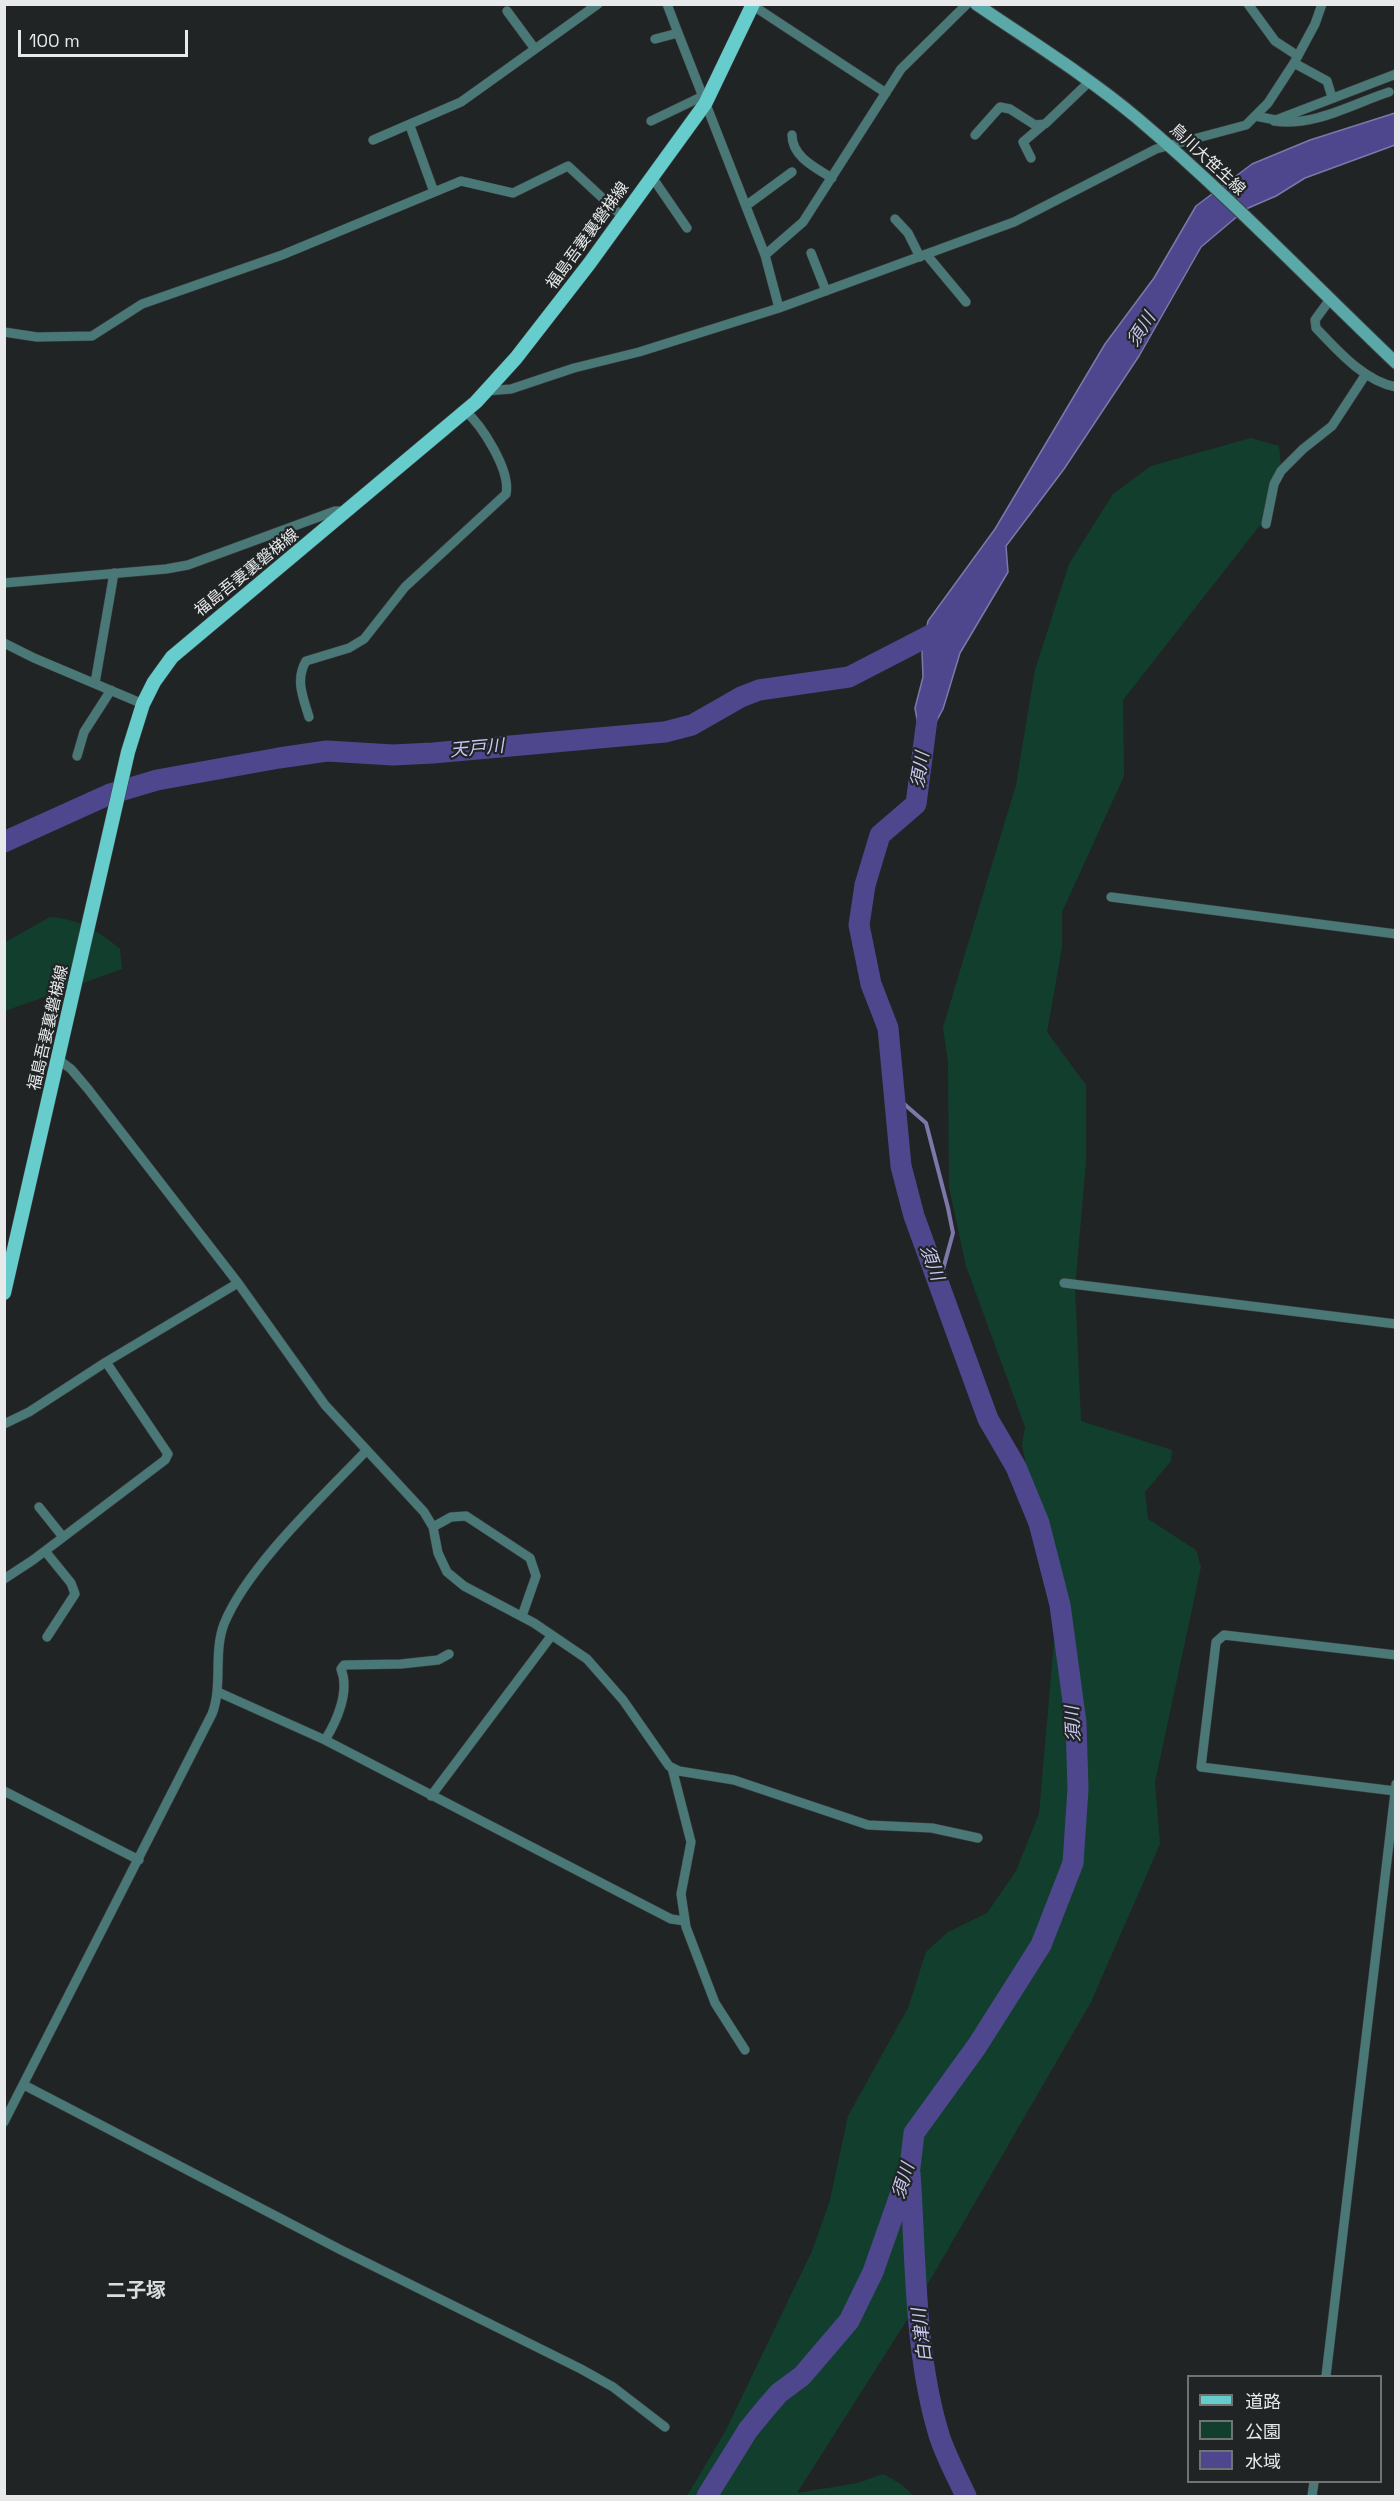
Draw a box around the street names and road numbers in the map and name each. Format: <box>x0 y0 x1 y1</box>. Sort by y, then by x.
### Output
street label: 鳥川大笹生線 <box>1165 120 1249 200</box>
street label: 福島吾妻裏磐梯線 <box>543 179 633 293</box>
street label: 福島吾妻裏磐梯線 <box>191 525 303 621</box>
street label: 福島吾妻裏磐梯線 <box>25 963 73 1093</box>

